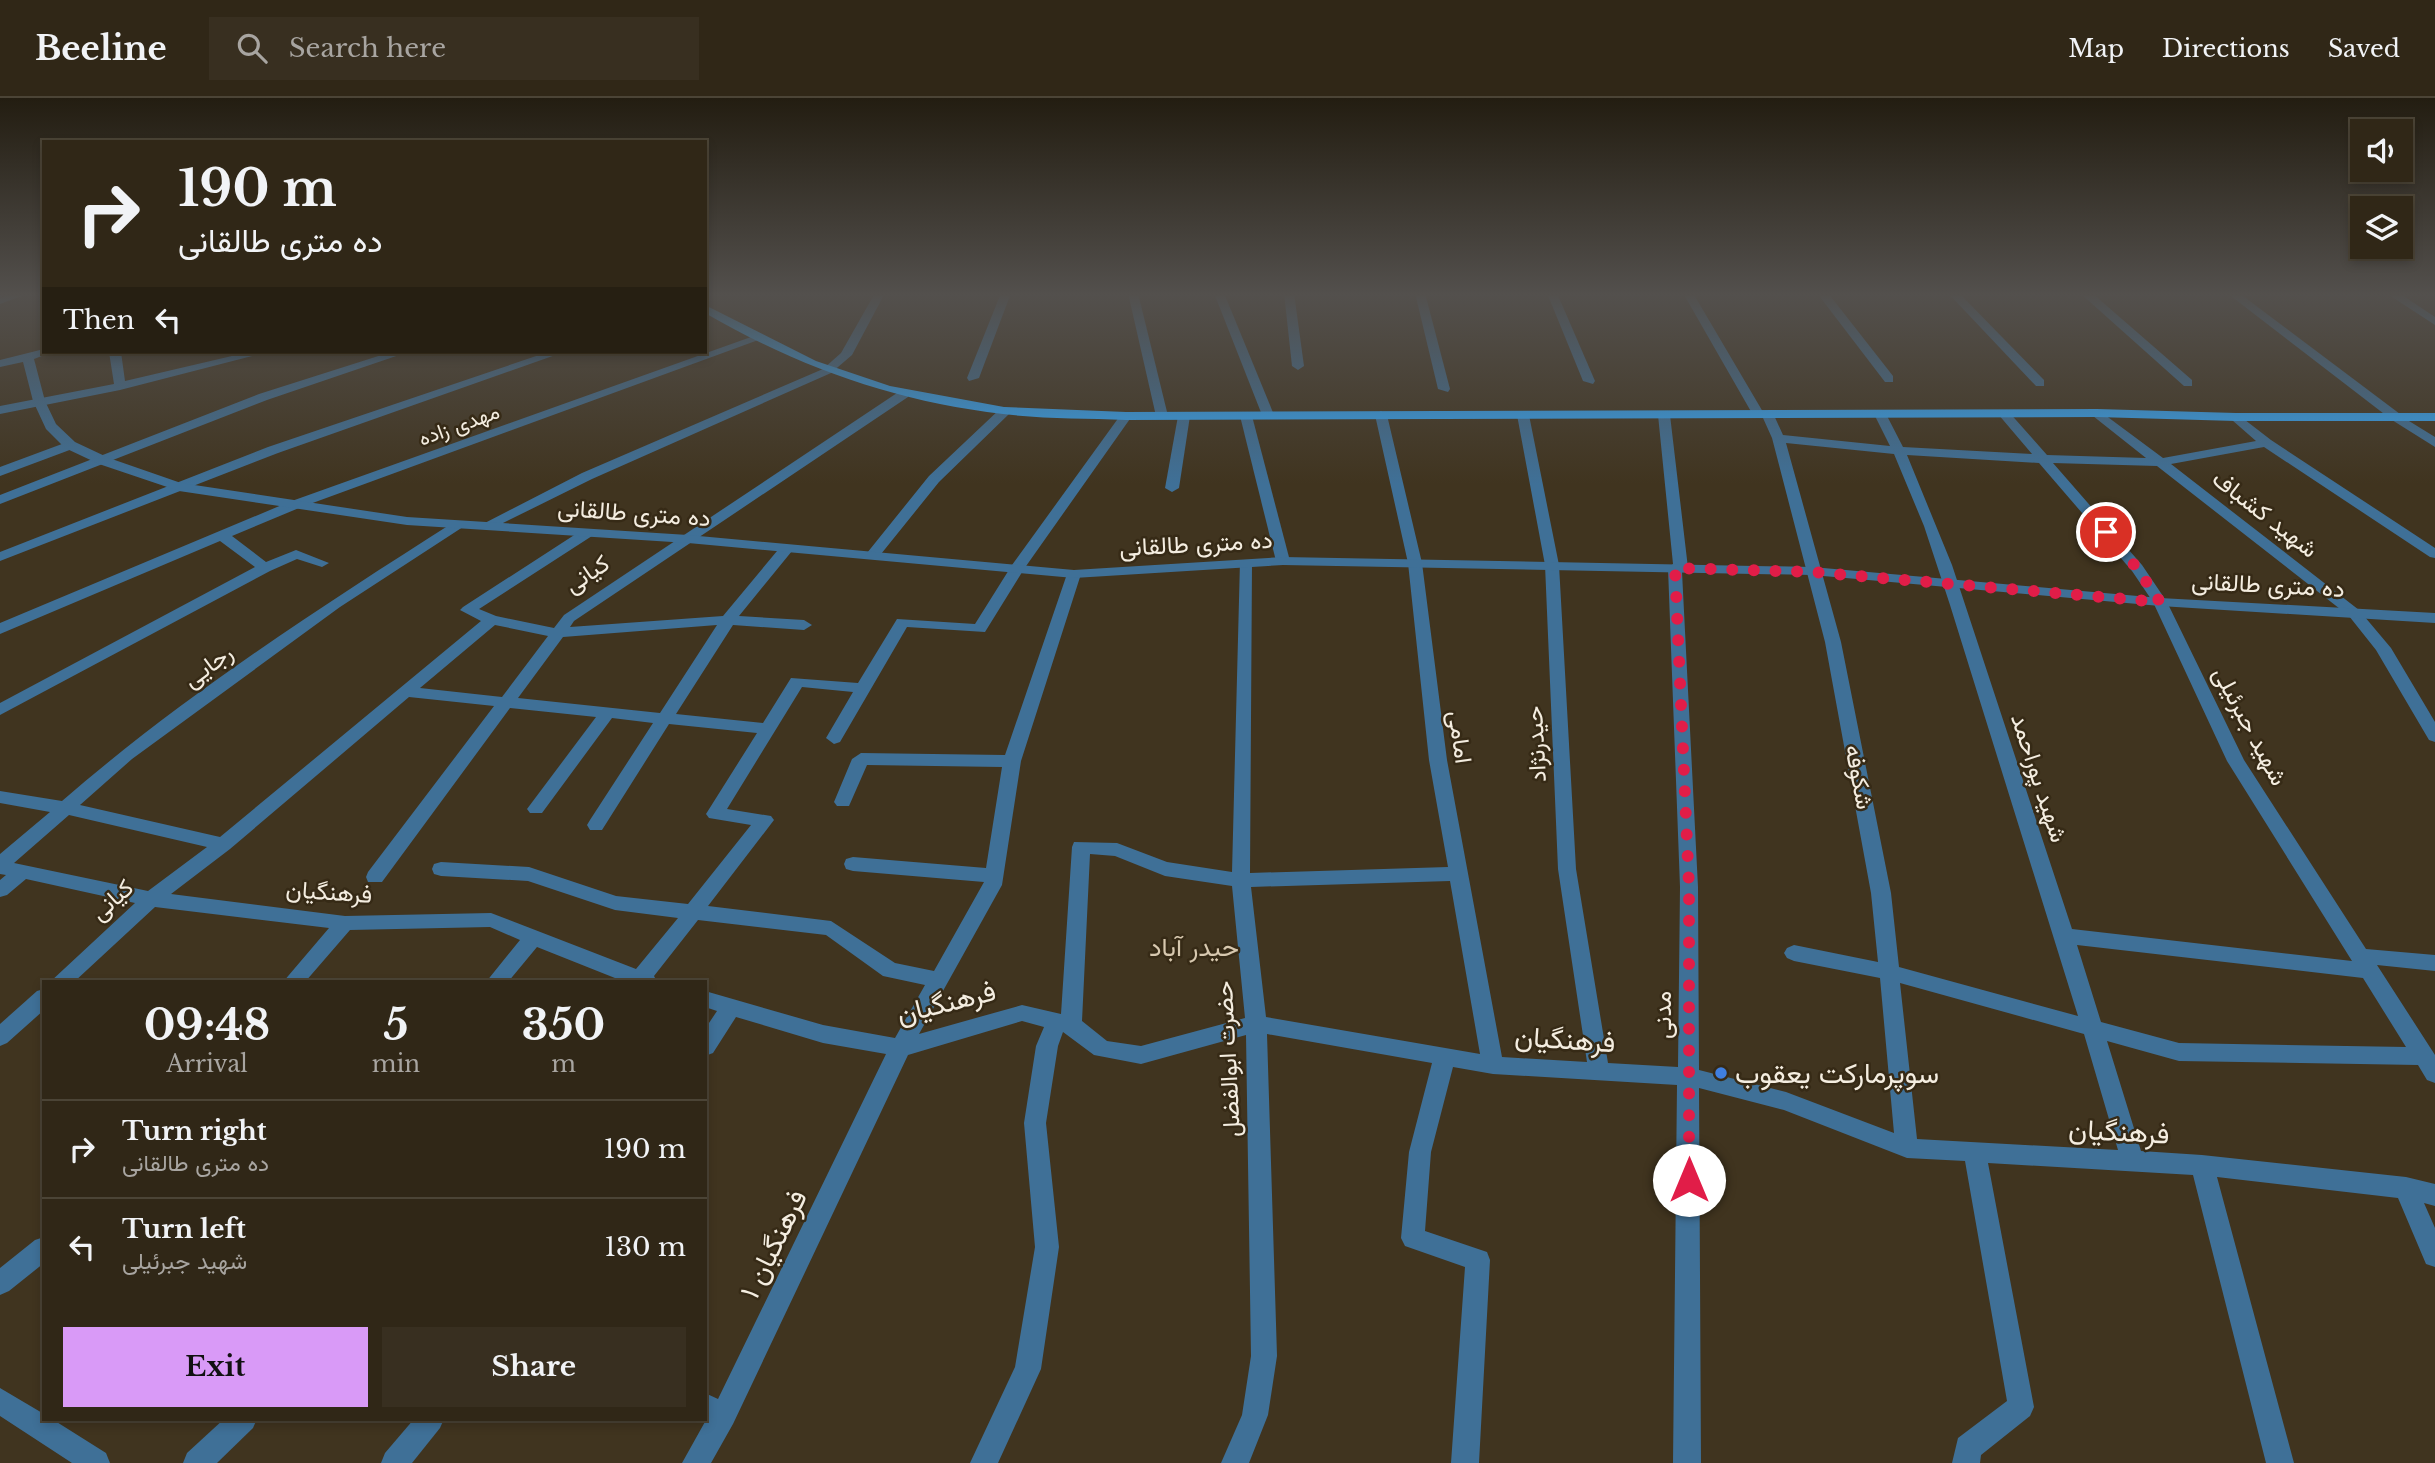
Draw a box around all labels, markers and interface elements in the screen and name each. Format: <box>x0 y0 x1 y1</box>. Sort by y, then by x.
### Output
search box <box>209 17 699 80</box>
text: Beeline <box>35 28 167 69</box>
icon: search <box>233 29 271 67</box>
text: Search here <box>289 32 446 64</box>
text: Map <box>2068 34 2124 63</box>
text: Directions <box>2162 34 2290 63</box>
text: Saved <box>2328 34 2400 63</box>
map controls <box>2350 119 2413 259</box>
button: sound <box>2350 119 2413 182</box>
text: 190 m <box>178 158 337 219</box>
icon: right <box>63 168 154 259</box>
button: layers <box>2350 196 2413 259</box>
text: ده متری طالقانی <box>178 221 383 261</box>
icon: left <box>149 301 187 339</box>
text: Then <box>63 304 135 336</box>
street label: مهدی زاده <box>415 398 503 452</box>
street label: شهید کشباف <box>2206 464 2324 564</box>
street label: ده متری طالقانی <box>556 493 712 533</box>
pin <box>2076 502 2136 562</box>
icon: arrive <box>2087 513 2125 551</box>
street label: ده متری طالقانی <box>1119 525 1273 563</box>
street label: کیانی <box>559 548 615 599</box>
street label: ده متری طالقانی <box>2191 566 2345 604</box>
street label: رجایی <box>177 638 239 694</box>
street label: شهید جبرئیلی <box>2206 661 2294 791</box>
street label: حیدرنژاد <box>1519 705 1553 783</box>
street label: امامی <box>1442 708 1479 765</box>
street label: شهید پوراحمد <box>2003 710 2074 846</box>
street label: شکوفه <box>1838 742 1880 812</box>
street label: کیانی <box>84 873 139 926</box>
street label: فرهنگیان <box>285 874 373 910</box>
district label: حیدر آباد <box>1149 931 1239 963</box>
street label: فرهنگیان <box>893 973 999 1032</box>
street label: حضرت ابوالفضل <box>1209 980 1247 1138</box>
street label: مدنی <box>1648 991 1677 1039</box>
text: 09:48 <box>144 999 270 1051</box>
text: 5 <box>384 999 409 1051</box>
text: 350 <box>522 999 605 1051</box>
street label: فرهنگیان <box>1513 1019 1617 1060</box>
text: Arrival <box>166 1050 248 1078</box>
text: min <box>372 1050 420 1078</box>
text: m <box>551 1050 576 1078</box>
place label: سوپرمارکت یعقوب <box>1735 1056 1939 1092</box>
marker: سوپرمارکت یعقوب <box>1713 1065 1729 1081</box>
street label: فرهنگیان <box>2068 1111 2170 1152</box>
text: Turn right <box>122 1115 267 1147</box>
icon: right <box>63 1130 101 1168</box>
text: 190 m <box>604 1133 686 1165</box>
position arrow <box>1652 1143 1726 1217</box>
text: ده متری طالقانی <box>122 1149 269 1177</box>
street label: فرهنگیان ۱ <box>732 1184 815 1305</box>
text: Turn left <box>122 1213 246 1245</box>
icon: left <box>63 1228 101 1266</box>
text: 130 m <box>604 1231 686 1263</box>
text: شهید جبرئیلی <box>122 1247 247 1275</box>
button: Exit <box>63 1327 368 1407</box>
button: Share <box>382 1327 686 1407</box>

